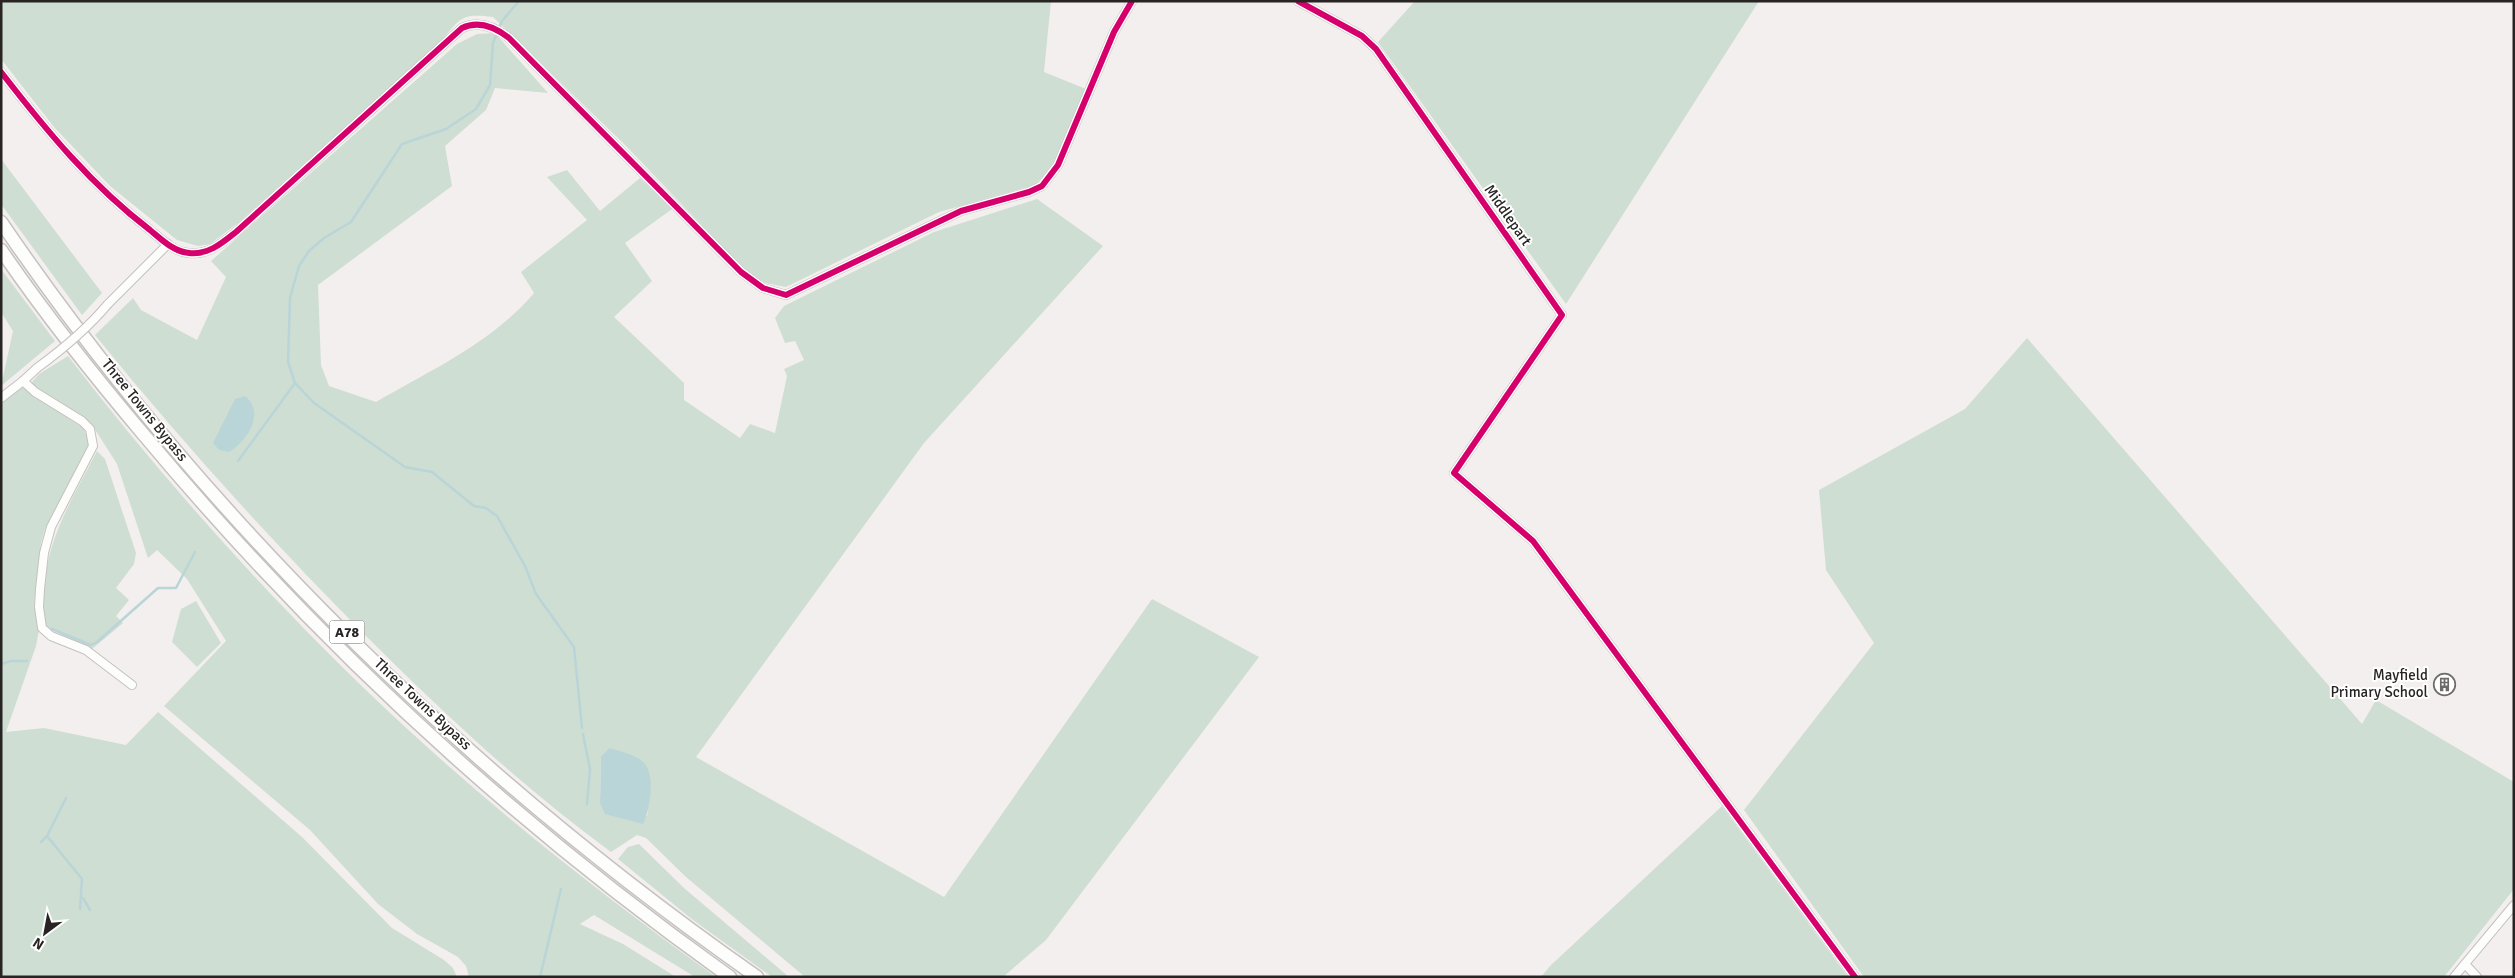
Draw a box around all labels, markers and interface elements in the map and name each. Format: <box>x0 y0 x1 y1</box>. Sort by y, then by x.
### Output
street label: Middlepart <box>1480 181 1536 249</box>
street label: Three Towns Bypass <box>98 355 192 465</box>
road number: A78 <box>330 620 364 644</box>
street label: Three Towns Bypass <box>371 654 476 754</box>
place label: Mayfield Primary School <box>2331 666 2428 701</box>
building icon: Mayfield Primary School <box>2432 672 2456 696</box>
north arrow <box>20 908 70 958</box>
text: N <box>30 934 47 953</box>

